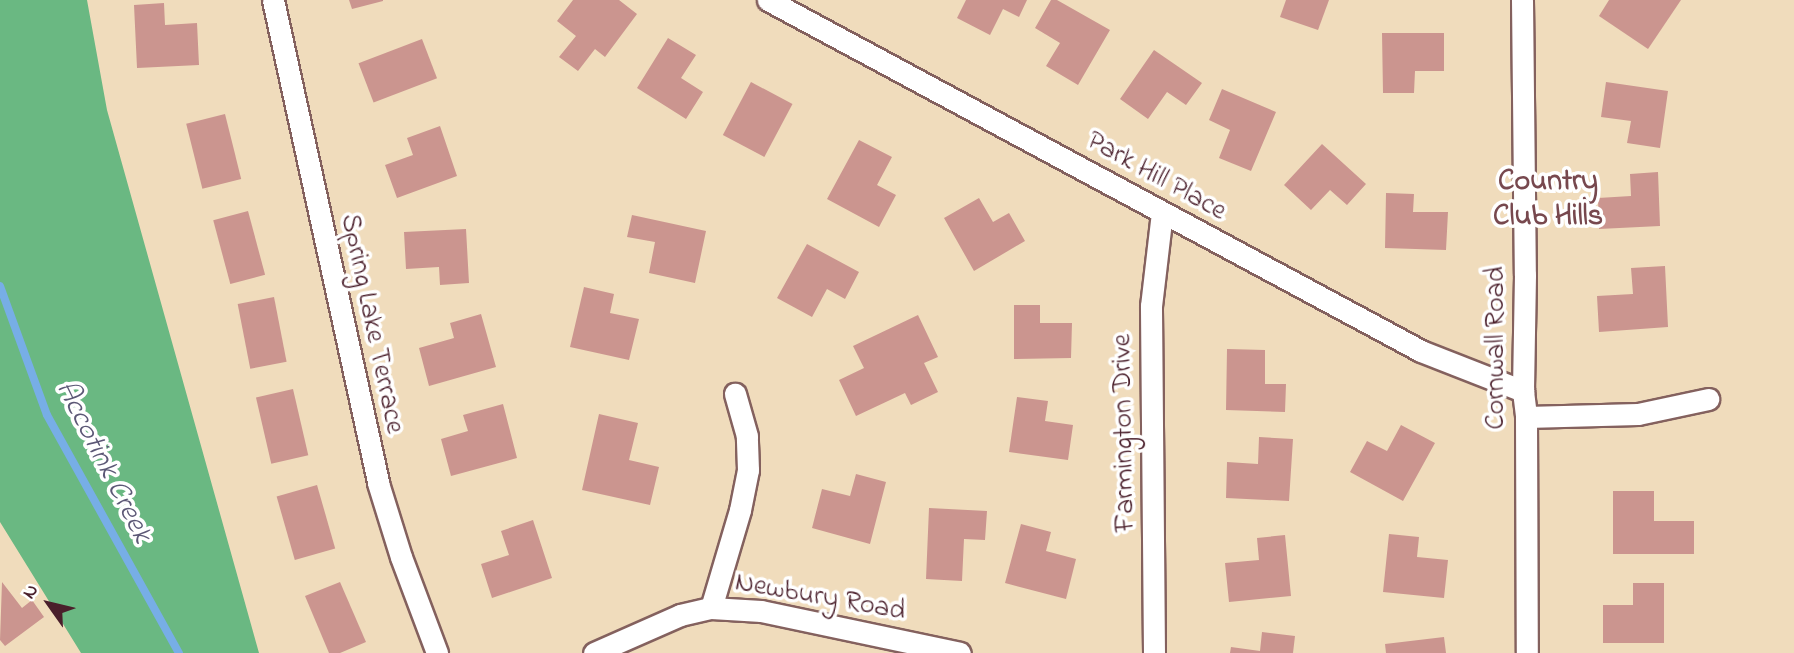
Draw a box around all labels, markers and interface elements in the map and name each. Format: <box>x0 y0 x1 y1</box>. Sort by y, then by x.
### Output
street label: Park Hill Place <box>1080 125 1232 229</box>
district label: Country Club Hills <box>1493 164 1603 234</box>
street label: Spring Lake Terrace <box>331 211 411 437</box>
street label: Cornwall Road <box>1480 266 1514 430</box>
street label: Farmington Drive <box>1106 334 1144 532</box>
water label: Accotink Creek <box>47 375 159 549</box>
street label: Newbury Road <box>732 567 908 629</box>
north arrow <box>14 569 84 639</box>
text: N <box>16 579 46 605</box>

